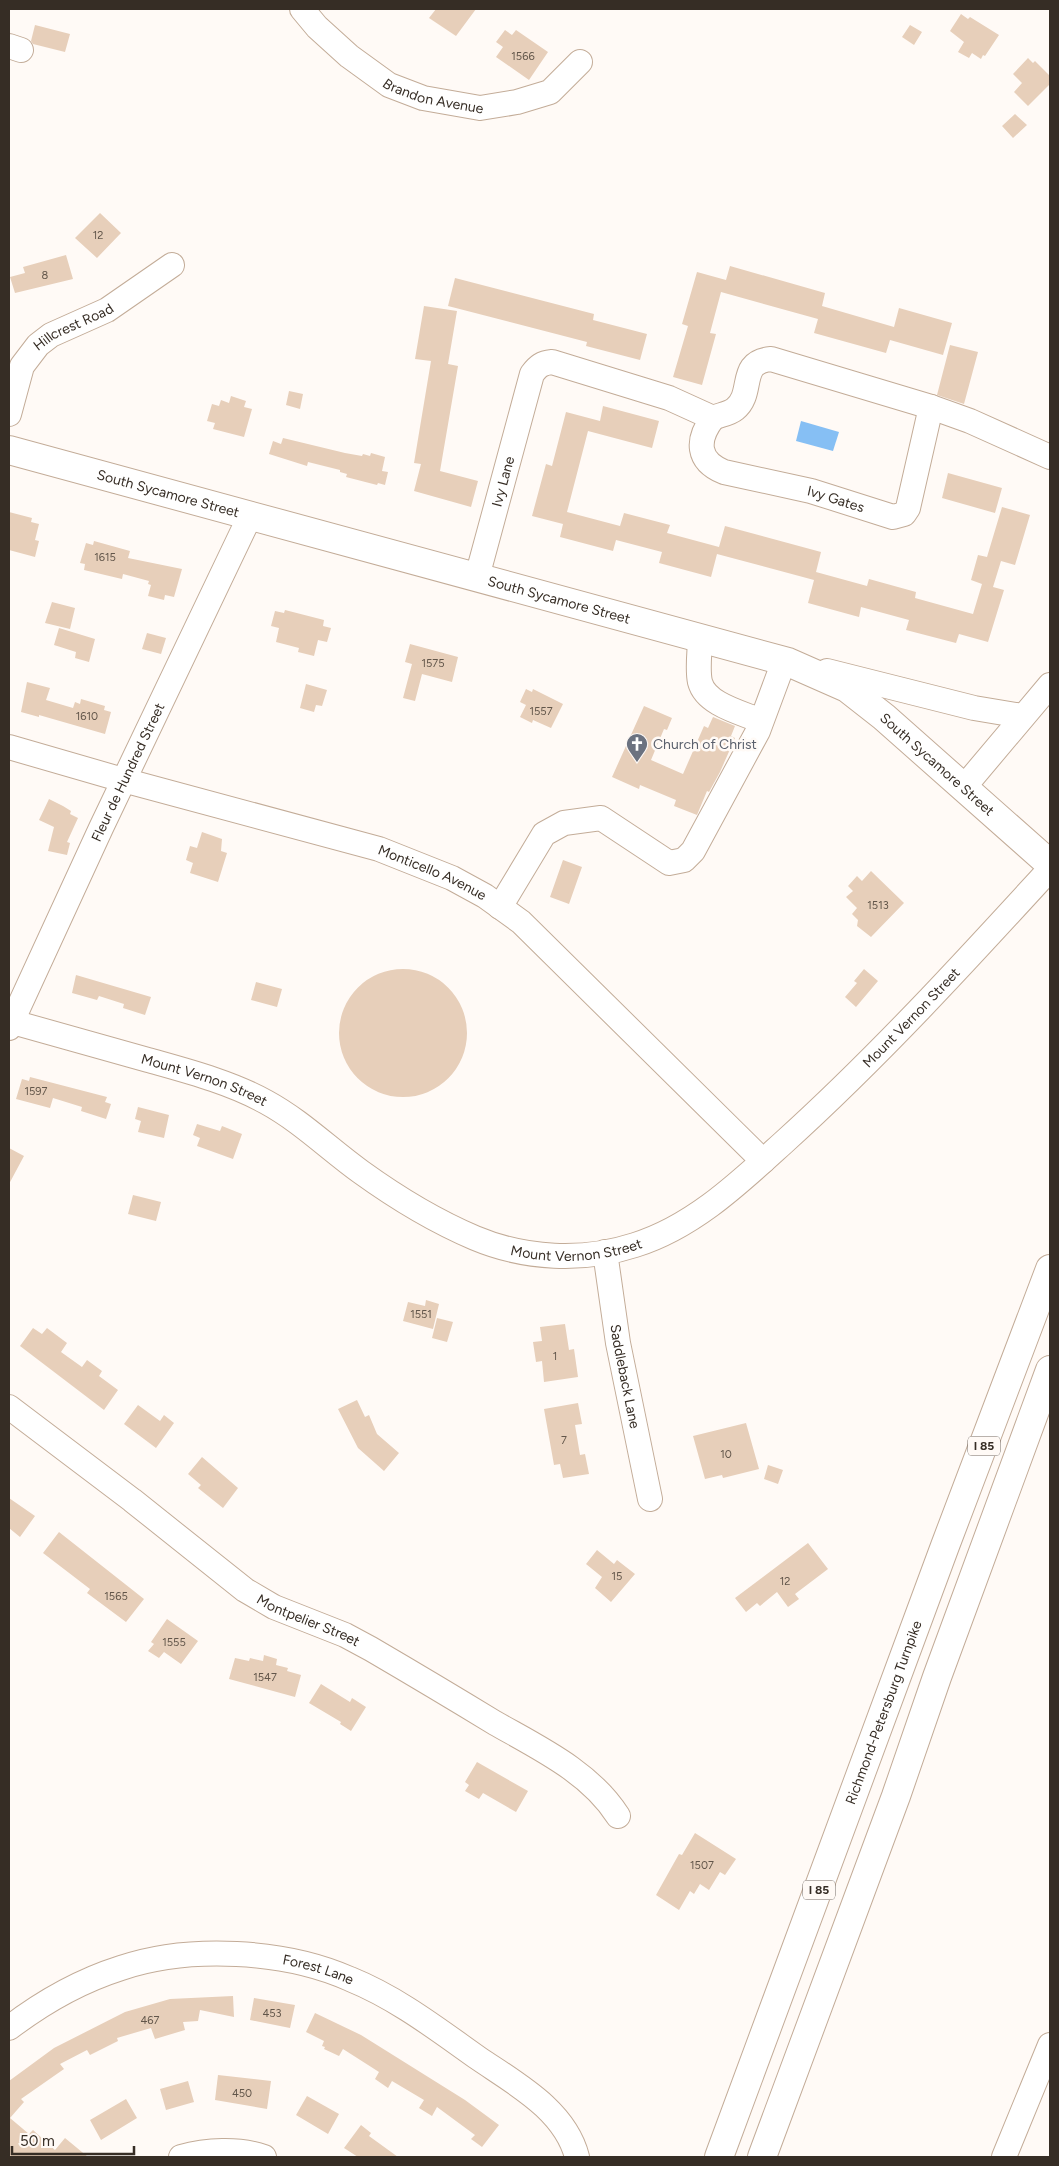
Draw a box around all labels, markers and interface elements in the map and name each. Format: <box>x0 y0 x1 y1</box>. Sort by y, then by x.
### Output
house number: 1566 <box>511 50 535 63</box>
street label: Brandon Avenue <box>379 75 485 118</box>
house number: 12 <box>93 229 103 242</box>
house number: 8 <box>42 269 49 282</box>
street label: Hillcrest Road <box>30 300 117 354</box>
street label: Ivy Lane <box>488 454 518 509</box>
street label: South Sycamore Street <box>95 466 241 521</box>
street label: Ivy Gates <box>806 482 866 516</box>
house number: 1615 <box>94 551 116 564</box>
street label: South Sycamore Street <box>486 573 632 628</box>
house number: 1575 <box>421 657 445 670</box>
street label: Fleur de Hundred Street <box>88 700 168 844</box>
house number: 1557 <box>529 705 553 718</box>
house number: 1610 <box>76 710 98 723</box>
street label: South Sycamore Street <box>876 710 998 820</box>
church icon: Church of Christ <box>625 732 649 763</box>
place label: Church of Christ <box>653 736 757 753</box>
street label: Monticello Avenue <box>375 841 490 904</box>
house number: 1513 <box>867 899 889 912</box>
street label: Mount Vernon Street <box>859 964 963 1071</box>
street label: Mount Vernon Street <box>139 1051 270 1110</box>
house number: 1597 <box>24 1085 48 1098</box>
street label: Mount Vernon Street <box>509 1235 644 1265</box>
house number: 1551 <box>410 1308 432 1321</box>
street label: Saddleback Lane <box>606 1323 643 1430</box>
house number: 1 <box>553 1350 557 1363</box>
house number: 7 <box>561 1434 567 1447</box>
road number: I 85 <box>968 1436 1000 1455</box>
house number: 10 <box>720 1448 732 1461</box>
house number: 15 <box>612 1570 622 1583</box>
house number: 12 <box>780 1575 790 1588</box>
house number: 1565 <box>104 1590 128 1603</box>
street label: Montpelier Street <box>253 1591 363 1650</box>
street label: Richmond-Petersburg Turnpike <box>842 1618 926 1807</box>
house number: 1555 <box>162 1636 186 1649</box>
house number: 1547 <box>253 1671 277 1684</box>
house number: 1507 <box>690 1859 714 1872</box>
road number: I 85 <box>803 1880 835 1900</box>
street label: Forest Lane <box>281 1951 356 1989</box>
house number: 453 <box>262 2007 282 2020</box>
house number: 467 <box>141 2014 160 2027</box>
house number: 450 <box>232 2087 252 2100</box>
scale bar <box>12 2124 135 2156</box>
text: 50 m <box>20 2132 55 2150</box>

